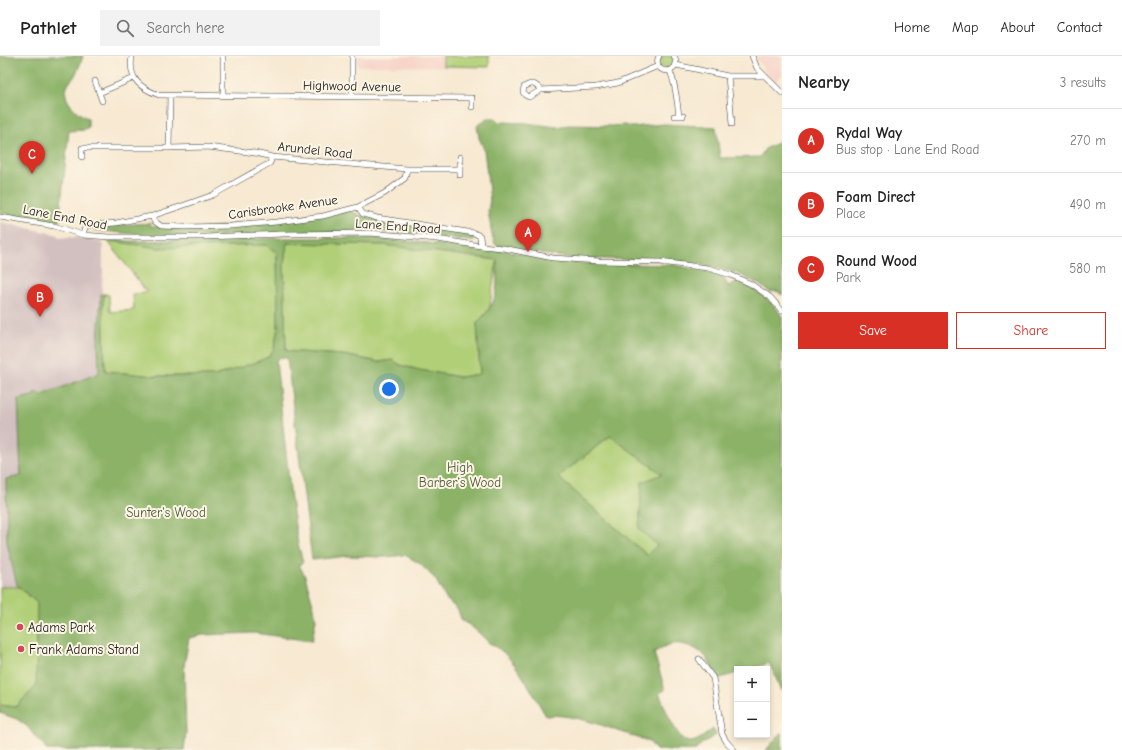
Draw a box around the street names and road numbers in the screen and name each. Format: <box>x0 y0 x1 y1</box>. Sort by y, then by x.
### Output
street label: Highwood Avenue <box>303 78 402 94</box>
street label: Arundel Road <box>277 139 353 161</box>
street label: Carisbrooke Avenue <box>227 192 339 222</box>
street label: Lane End Road <box>22 201 108 233</box>
street label: Lane End Road <box>355 216 441 236</box>

